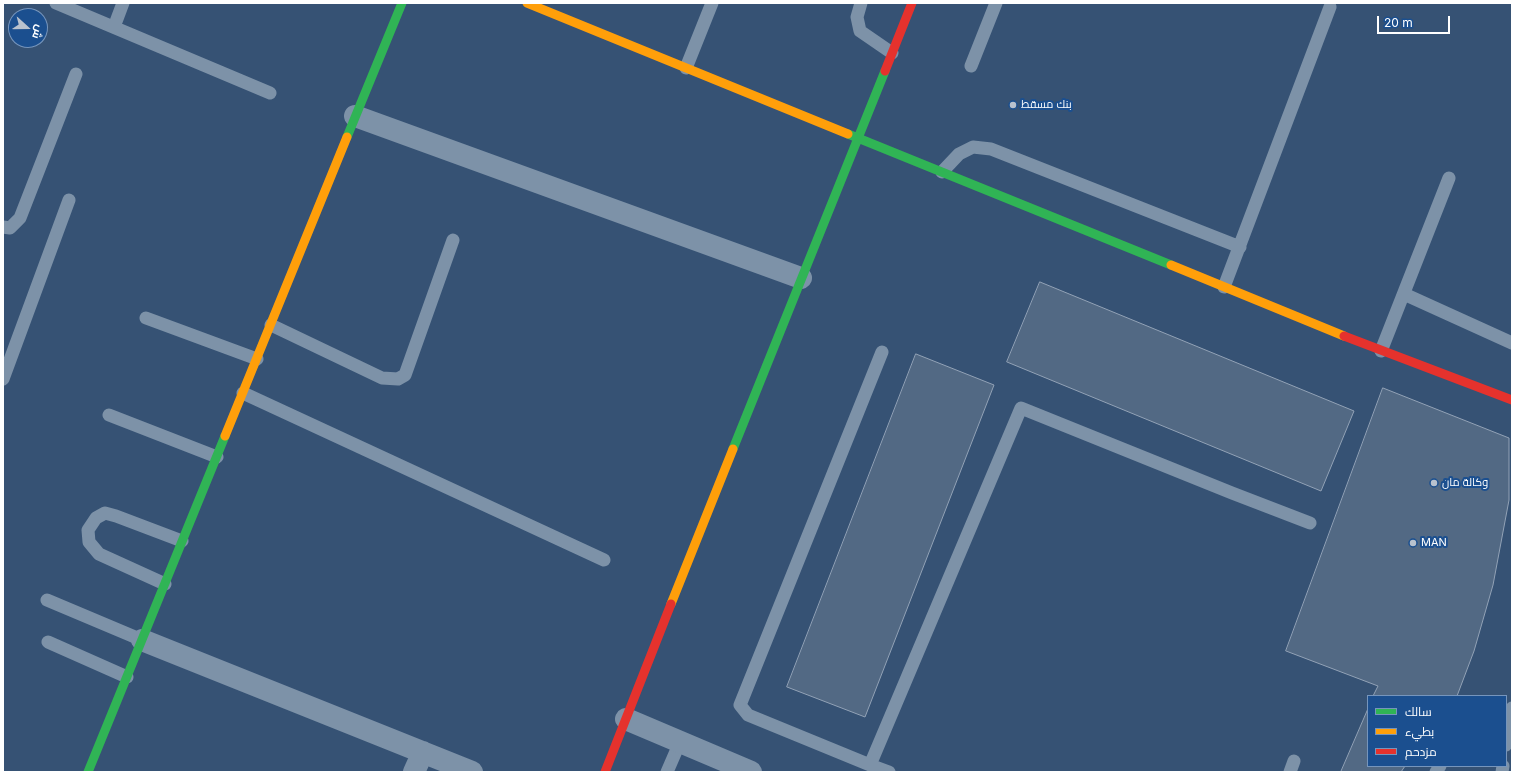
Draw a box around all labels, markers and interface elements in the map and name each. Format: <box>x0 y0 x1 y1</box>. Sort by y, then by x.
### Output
north arrow <box>8 8 48 48</box>
scale bar <box>1379 8 1452 34</box>
text: 20 m <box>1384 15 1413 30</box>
text: ش <box>29 23 47 41</box>
place label: بنك مسقط <box>1021 98 1072 112</box>
marker: بنك مسقط <box>1008 100 1018 110</box>
place label: وكالة مان <box>1442 476 1488 490</box>
marker: وكالة مان <box>1429 478 1439 488</box>
place label: MAN <box>1421 536 1447 550</box>
marker: MAN <box>1408 538 1418 548</box>
legend <box>1367 695 1507 767</box>
text: سالك <box>1405 704 1432 719</box>
text: بطيء <box>1405 724 1434 739</box>
text: مزدحم <box>1405 744 1437 759</box>

